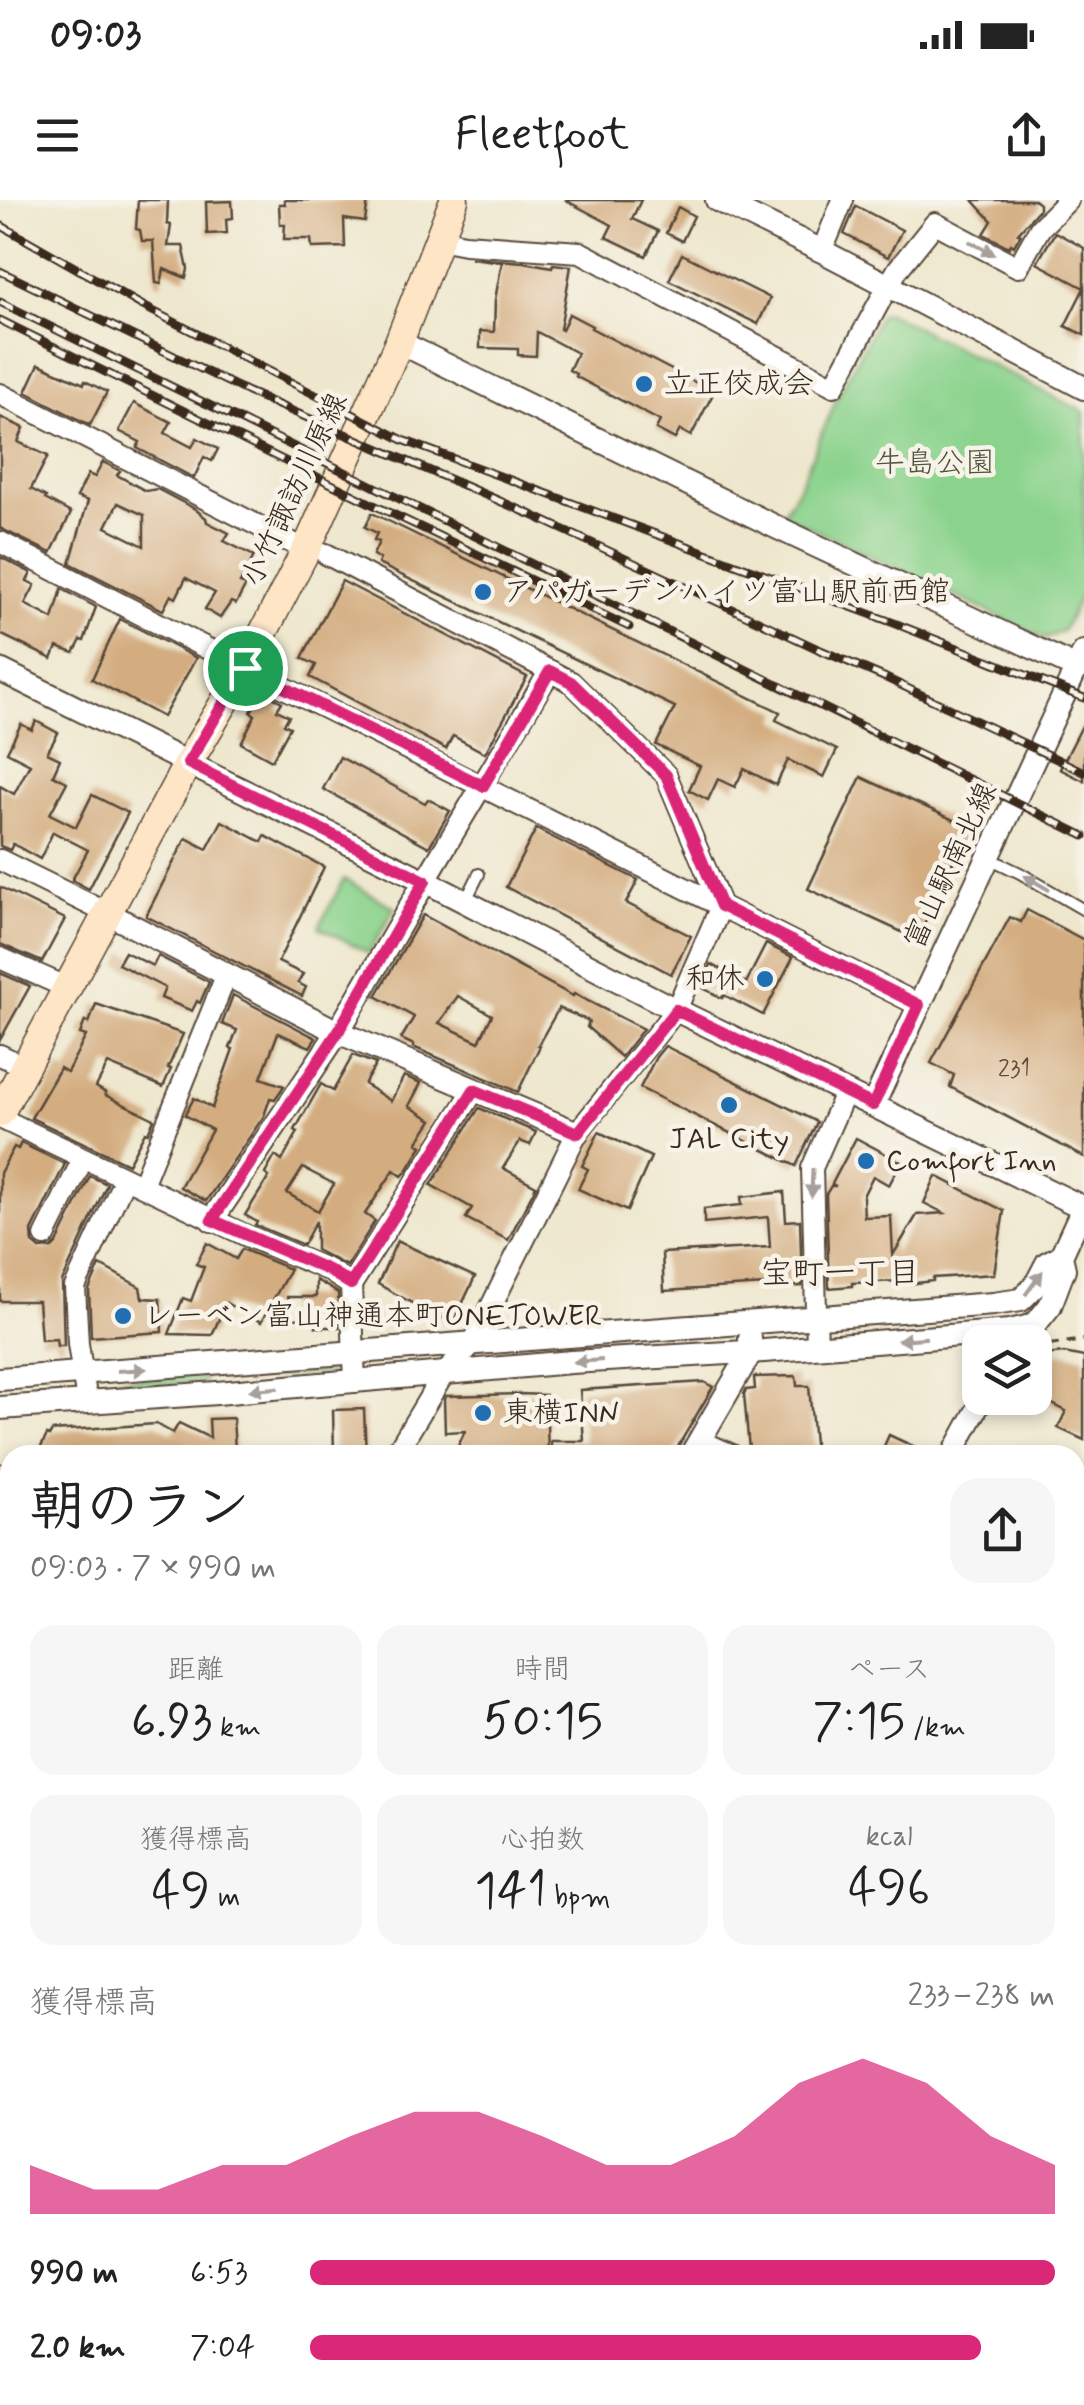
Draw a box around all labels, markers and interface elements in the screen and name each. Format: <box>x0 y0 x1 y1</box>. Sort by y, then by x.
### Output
text: 09:03 <box>50 11 141 60</box>
text: Fleetfoot <box>455 106 629 165</box>
icon: menu <box>30 108 85 163</box>
icon: share <box>999 108 1054 163</box>
one-way arrow <box>968 240 997 257</box>
place label: 立正佼成会 <box>664 365 814 404</box>
marker: 立正佼成会 <box>633 373 655 395</box>
street label: 小竹諏訪川原線 <box>233 387 357 593</box>
park label: 牛島公園 <box>875 444 995 483</box>
place label: アパガーデンハイツ富山駅前西館 <box>503 573 950 612</box>
marker: アパガーデンハイツ富山駅前西館 <box>472 581 494 603</box>
pin <box>203 626 288 711</box>
icon: arrive <box>218 641 273 696</box>
street label: 富山駅南北線 <box>895 776 1007 956</box>
one-way arrow <box>1023 874 1051 892</box>
place label: 和休 <box>685 960 745 999</box>
marker: 和休 <box>754 968 776 990</box>
house number: 231 <box>998 1053 1030 1086</box>
marker: JAL City <box>718 1094 740 1116</box>
place label: JAL City <box>669 1120 789 1159</box>
place label: Comfort Inn <box>886 1142 1057 1183</box>
marker: Comfort Inn <box>855 1150 877 1172</box>
one-way arrow <box>804 1168 820 1200</box>
district label: 宝町一丁目 <box>760 1253 920 1295</box>
one-way arrow <box>1024 1270 1043 1296</box>
place label: レーベン富山神通本町ONETOWER <box>143 1297 602 1336</box>
marker: レーベン富山神通本町ONETOWER <box>112 1305 134 1327</box>
map controls <box>962 1325 1052 1415</box>
button: layers <box>962 1325 1052 1415</box>
one-way arrow <box>896 1331 928 1347</box>
one-way arrow <box>572 1353 604 1369</box>
one-way arrow <box>117 1362 149 1378</box>
one-way arrow <box>248 1381 280 1397</box>
place label: 東横INN <box>503 1394 619 1433</box>
marker: 東横INN <box>472 1402 494 1424</box>
text: 朝のラン <box>30 1473 250 1545</box>
button: share <box>950 1478 1055 1583</box>
text: 09:03 · 7 × 990 m <box>30 1547 276 1589</box>
text: 距離 <box>168 1652 224 1689</box>
text: 時間 <box>514 1652 571 1689</box>
text: ペース <box>848 1652 930 1689</box>
text: 6.93 <box>131 1689 212 1755</box>
text: 50:15 <box>482 1689 603 1755</box>
text: 7:15 <box>812 1689 905 1755</box>
text: km <box>212 1710 261 1747</box>
text: /km <box>905 1710 966 1747</box>
text: kcal <box>866 1819 913 1856</box>
text: 獲得標高 <box>140 1822 252 1859</box>
text: 心拍数 <box>500 1822 585 1859</box>
text: 496 <box>848 1856 930 1922</box>
text: 49 <box>151 1859 210 1925</box>
text: 141 <box>474 1859 547 1925</box>
text: m <box>210 1880 240 1917</box>
text: bpm <box>547 1880 611 1917</box>
text: 233–238 m <box>907 1975 1055 2017</box>
text: 獲得標高 <box>30 1982 158 2024</box>
text: 990 m <box>30 2252 118 2294</box>
text: 6:53 <box>190 2252 248 2294</box>
text: 2.0 km <box>30 2327 126 2369</box>
text: 7:04 <box>190 2327 255 2369</box>

